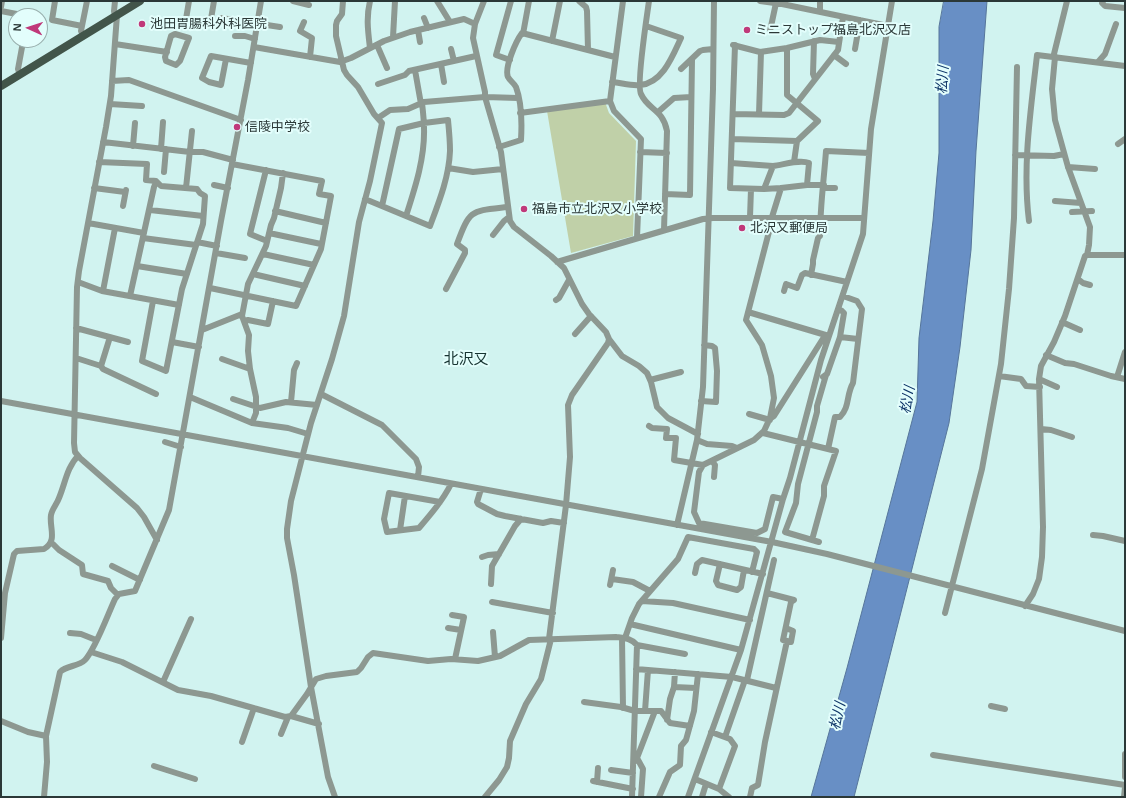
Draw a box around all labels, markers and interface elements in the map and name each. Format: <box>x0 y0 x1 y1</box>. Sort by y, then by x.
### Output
north arrow <box>8 8 48 48</box>
place label: 池田胃腸科外科医院 <box>150 16 267 32</box>
marker: 池田胃腸科外科医院 <box>137 19 147 29</box>
place label: ミニストップ福島北沢又店 <box>755 22 911 38</box>
text: N <box>11 23 23 32</box>
marker: ミニストップ福島北沢又店 <box>742 25 752 35</box>
water label: 松川 <box>934 65 952 95</box>
place label: 信陵中学校 <box>245 119 310 135</box>
marker: 信陵中学校 <box>232 122 242 132</box>
place label: 福島市立北沢又小学校 <box>532 201 662 217</box>
marker: 福島市立北沢又小学校 <box>519 204 529 214</box>
place label: 北沢又郵便局 <box>750 220 828 236</box>
marker: 北沢又郵便局 <box>737 223 747 233</box>
district label: 北沢又 <box>444 351 488 369</box>
water label: 松川 <box>897 385 919 415</box>
water label: 松川 <box>827 700 849 732</box>

